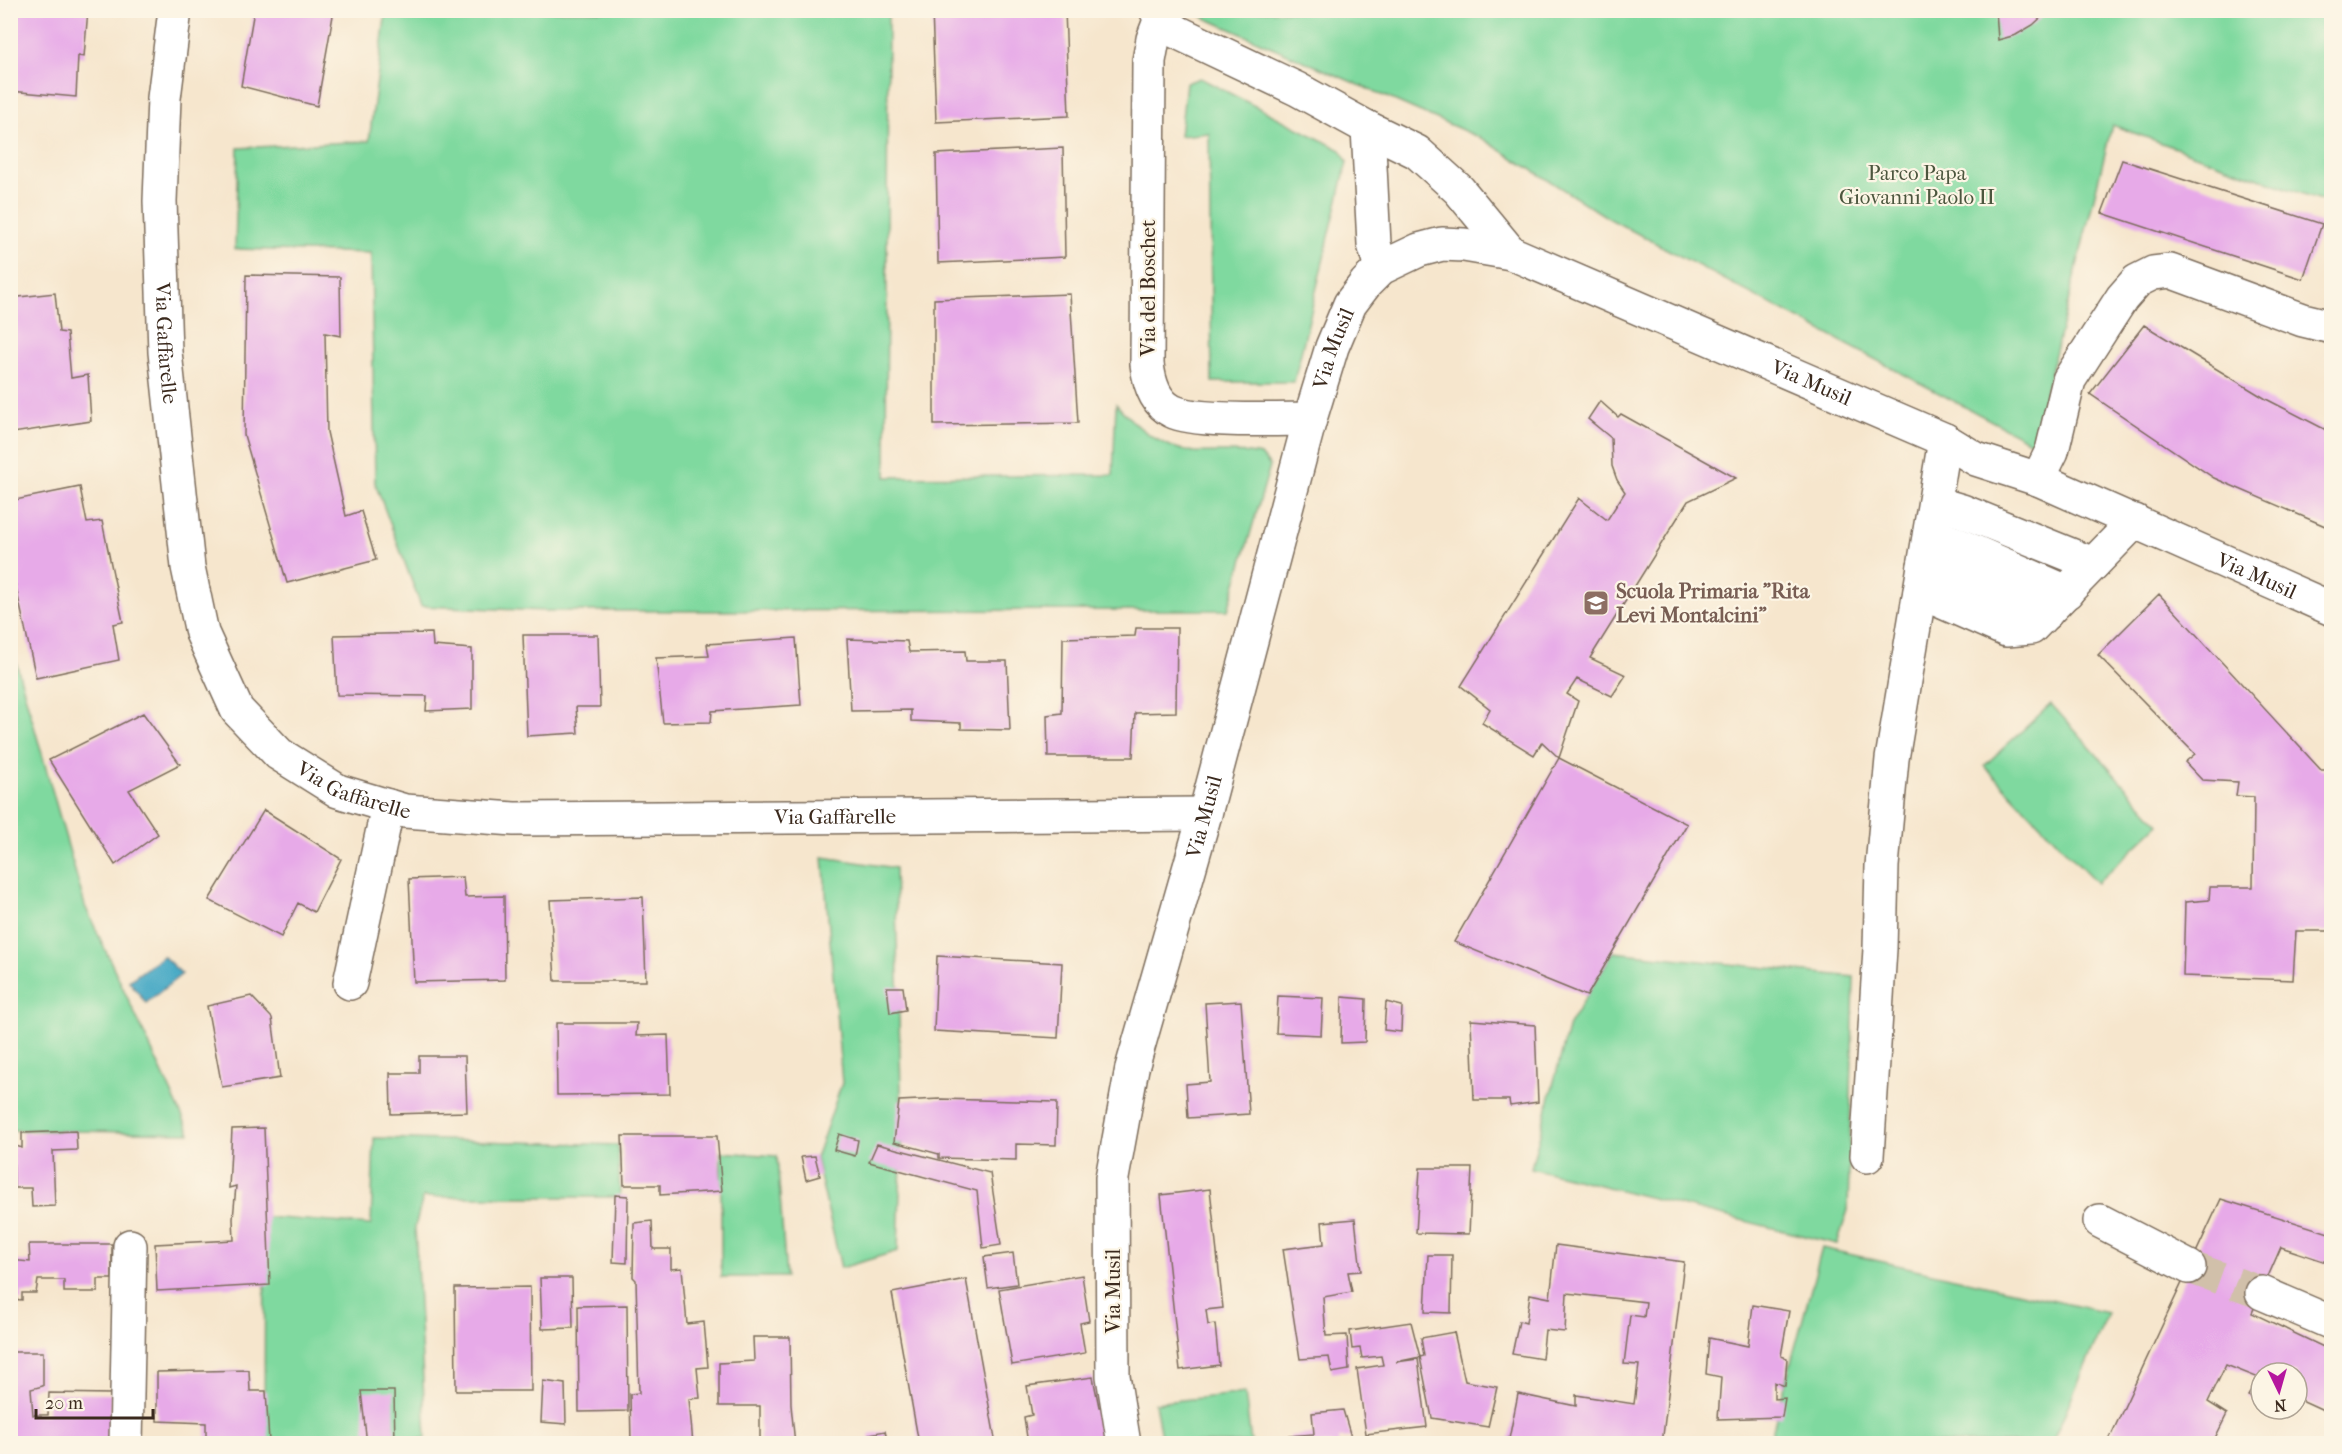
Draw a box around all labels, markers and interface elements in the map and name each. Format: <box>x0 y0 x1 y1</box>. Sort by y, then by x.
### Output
park label: Parco Papa Giovanni Paolo II <box>1839 161 1995 209</box>
street label: Via del Boschet <box>1136 219 1160 357</box>
street label: Via Gaffarelle <box>151 281 182 405</box>
street label: Via Musil <box>1308 304 1359 393</box>
street label: Via Musil <box>1767 354 1855 410</box>
street label: Via Musil <box>2212 547 2301 604</box>
place label: Scuola Primaria "Rita Levi Montalcini" <box>1616 579 1811 627</box>
school or university icon: Scuola Primaria "Rita Levi Montalcini" <box>1581 588 1611 618</box>
street label: Via Gaffarelle <box>291 756 411 823</box>
street label: Via Musil <box>1181 773 1227 862</box>
street label: Via Gaffarelle <box>773 804 896 829</box>
street label: Via Musil <box>1101 1248 1125 1334</box>
north arrow <box>2249 1361 2309 1421</box>
scale bar <box>36 1382 153 1420</box>
text: 20 m <box>45 1393 83 1414</box>
text: N <box>2273 1395 2287 1416</box>

